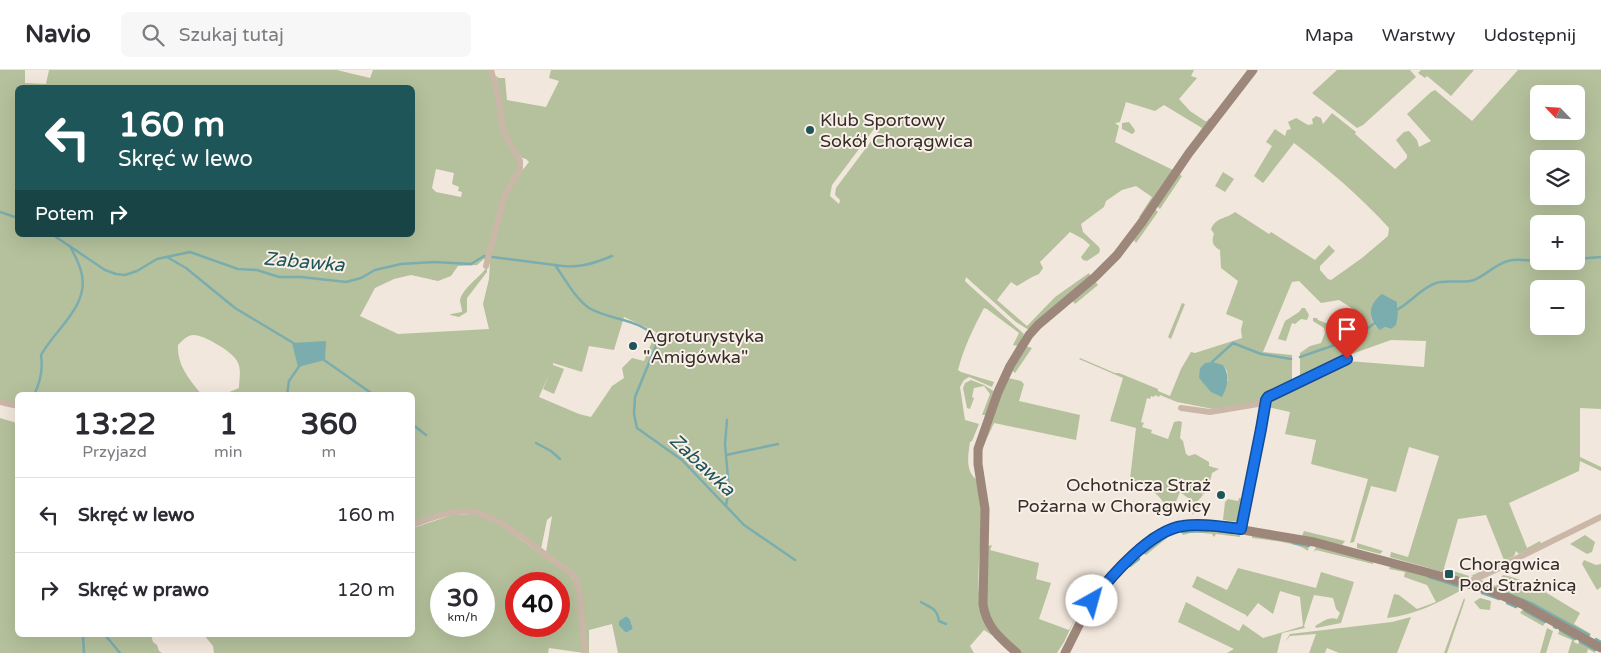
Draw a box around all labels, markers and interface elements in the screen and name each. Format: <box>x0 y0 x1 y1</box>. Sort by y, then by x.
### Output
search box <box>121 12 471 57</box>
text: Navio <box>25 20 91 49</box>
icon: search <box>139 21 167 49</box>
text: Szukaj tutaj <box>179 24 284 46</box>
text: Mapa <box>1305 24 1354 46</box>
text: Warstwy <box>1382 24 1455 46</box>
text: Udostępnij <box>1483 24 1576 46</box>
north arrow <box>1530 85 1585 140</box>
map controls <box>1530 85 1585 335</box>
text: 160 m <box>118 104 225 146</box>
icon: left <box>35 105 100 170</box>
place label: Klub Sportowy Sokół Chorągwica <box>820 109 973 152</box>
marker: Klub Sportowy Sokół Chorągwica <box>804 124 816 136</box>
text: Skręć w lewo <box>118 146 253 172</box>
button: layers <box>1530 150 1585 205</box>
icon: right <box>104 200 132 228</box>
text: Potem <box>35 203 94 225</box>
button: + <box>1530 215 1585 270</box>
water label: Zabawka <box>263 248 347 277</box>
button: − <box>1530 280 1585 335</box>
pin <box>1326 308 1368 359</box>
icon: arrive <box>1333 315 1361 343</box>
place label: Agroturystyka "Amigówka" <box>643 325 764 368</box>
marker: Agroturystyka "Amigówka" <box>627 340 639 352</box>
text: 13:22 <box>73 406 156 443</box>
text: 1 <box>219 406 238 443</box>
text: 360 <box>301 406 357 443</box>
water label: Zabawka <box>665 429 740 502</box>
text: Przyjazd <box>82 442 147 462</box>
text: min <box>214 442 243 462</box>
text: m <box>321 442 336 462</box>
place label: Ochotnicza Straż Pożarna w Chorągwicy <box>1017 474 1211 517</box>
marker: Ochotnicza Straż Pożarna w Chorągwicy <box>1215 489 1227 501</box>
icon: left <box>35 501 63 529</box>
text: Skręć w lewo <box>78 504 195 526</box>
text: 160 m <box>337 504 395 526</box>
place label: Chorągwica Pod Strażnicą <box>1459 553 1576 596</box>
marker: Chorągwica Pod Strażnicą <box>1443 568 1455 580</box>
speed limit sign: 40 <box>505 572 570 637</box>
position arrow <box>1065 574 1117 626</box>
icon: right <box>35 576 63 604</box>
text: Skręć w prawo <box>78 579 209 601</box>
text: 120 m <box>337 579 395 601</box>
text: 30 <box>447 583 478 613</box>
text: km/h <box>447 610 478 624</box>

